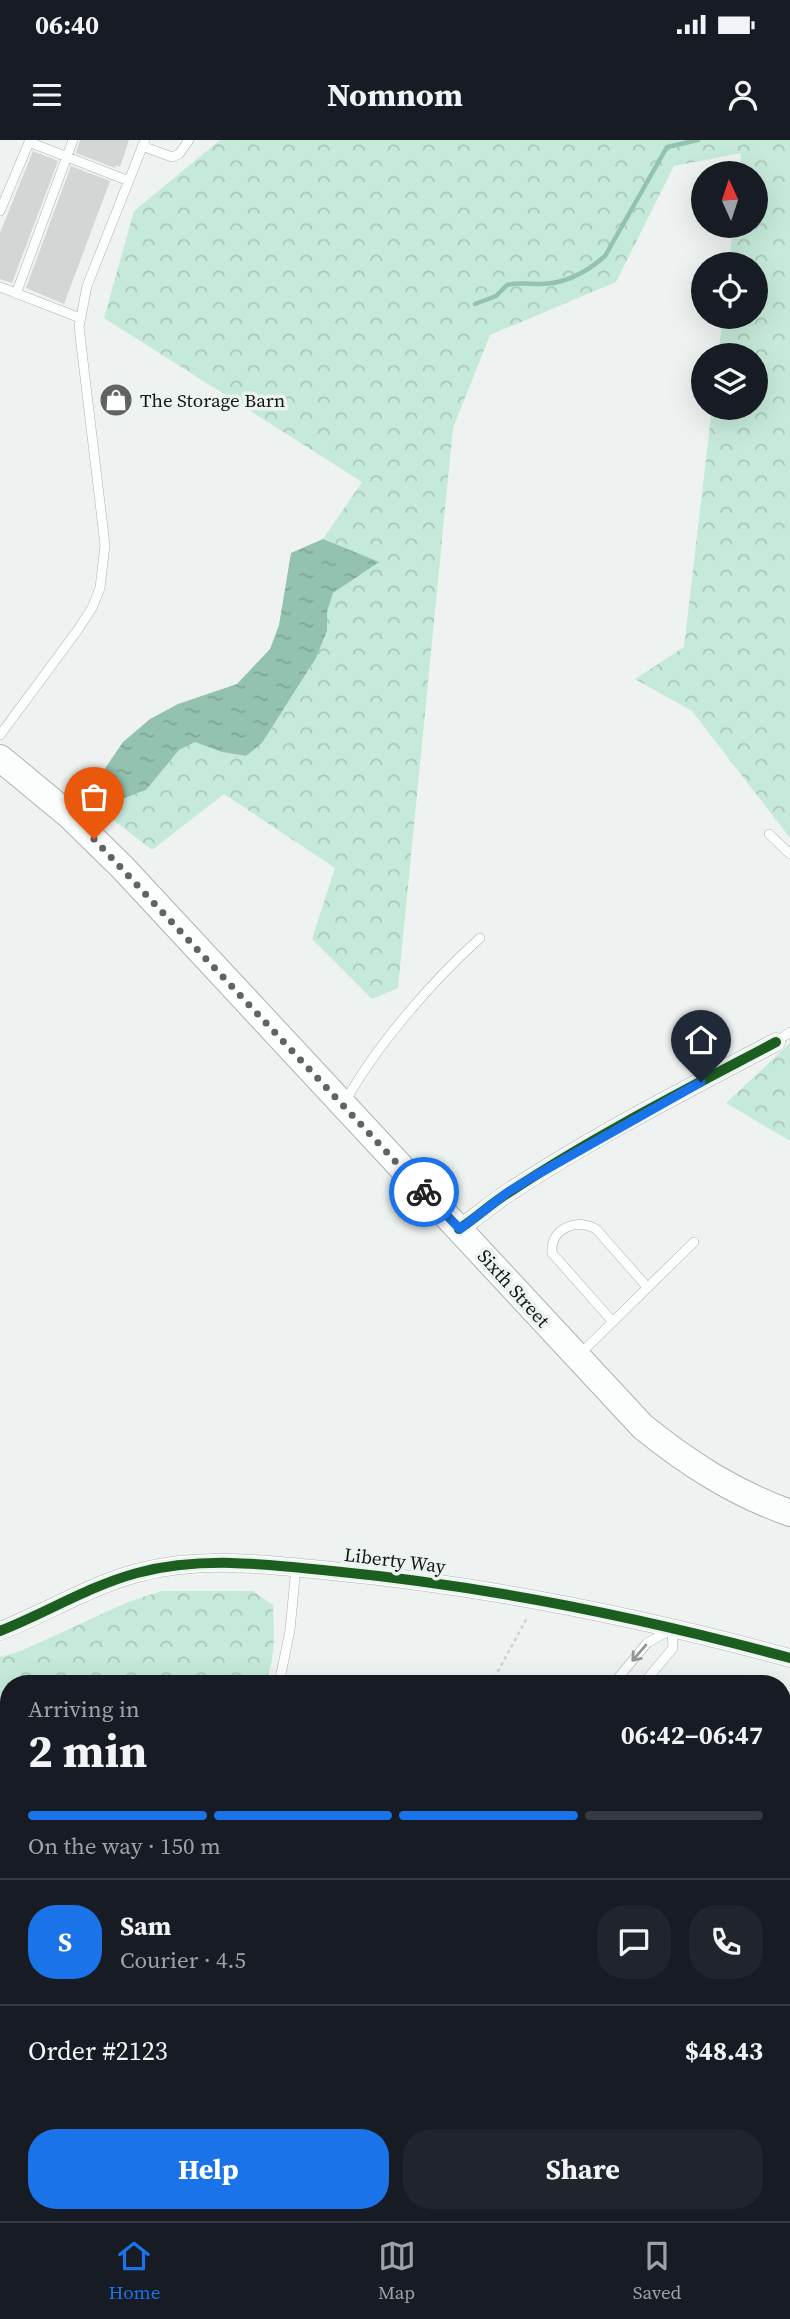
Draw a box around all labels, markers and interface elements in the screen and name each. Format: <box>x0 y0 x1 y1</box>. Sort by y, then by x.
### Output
text: 06:40 <box>35 7 99 43</box>
text: Nomnom <box>327 73 463 117</box>
icon: menu <box>28 76 66 114</box>
icon: person <box>724 76 762 114</box>
north arrow <box>691 161 768 238</box>
map controls <box>691 161 768 420</box>
button: locate <box>691 252 768 329</box>
button: layers <box>691 343 768 420</box>
shop icon: The Storage Barn <box>97 381 135 419</box>
place label: The Storage Barn <box>140 387 285 413</box>
pin <box>64 767 124 839</box>
icon: bag <box>75 778 113 816</box>
pin <box>671 1010 731 1082</box>
icon: home <box>682 1021 720 1059</box>
courier <box>389 1157 459 1227</box>
icon: bike <box>405 1173 443 1211</box>
street label: Sixth Street <box>472 1243 557 1333</box>
street label: Liberty Way <box>343 1541 447 1579</box>
one-way arrow <box>631 1643 647 1661</box>
text: Arriving in <box>28 1693 140 1725</box>
text: 06:42–06:47 <box>621 1717 763 1753</box>
text: 2 min <box>28 1719 147 1782</box>
text: On the way · 150 m <box>28 1830 221 1862</box>
button: chat <box>597 1905 671 1979</box>
button: phone <box>689 1905 763 1979</box>
text: Sam <box>120 1908 171 1944</box>
text: S <box>58 1924 72 1960</box>
text: Courier · 4.5 <box>120 1944 246 1976</box>
text: Order #2123 <box>28 2033 168 2069</box>
text: $48.43 <box>685 2033 763 2069</box>
button: Help <box>28 2129 389 2209</box>
button: Share <box>403 2129 763 2209</box>
tab: Home <box>109 2237 160 2305</box>
tab: Map <box>378 2237 416 2305</box>
tab: Saved <box>633 2237 681 2305</box>

